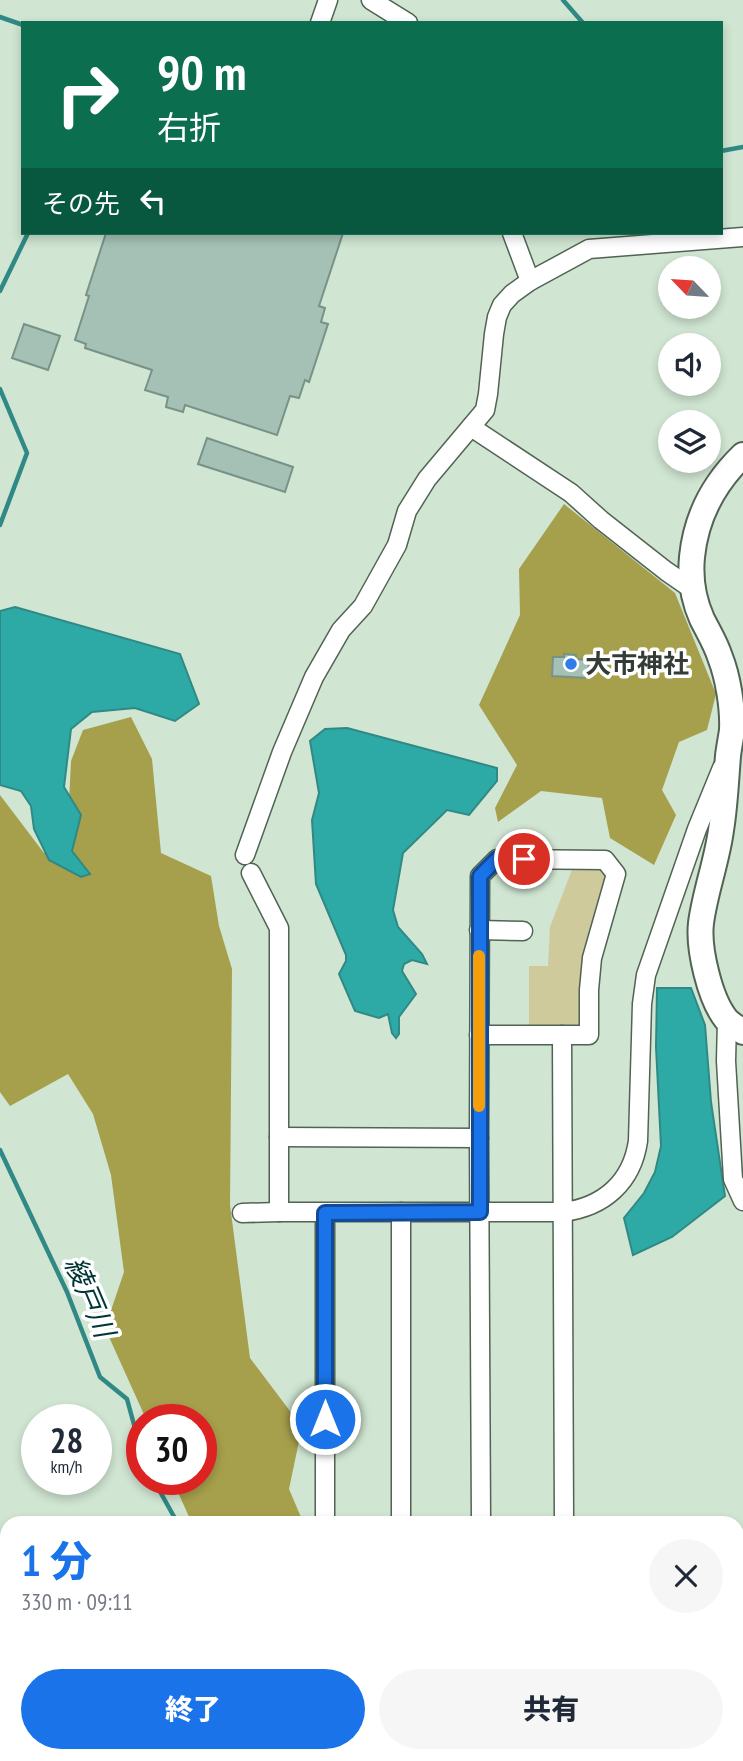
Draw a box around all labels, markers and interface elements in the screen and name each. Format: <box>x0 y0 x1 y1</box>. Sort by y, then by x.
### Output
text: 90 m <box>157 40 246 104</box>
icon: right <box>42 49 133 140</box>
text: 右折 <box>157 106 221 148</box>
icon: left <box>134 182 172 220</box>
text: その先 <box>42 187 120 220</box>
north arrow <box>658 256 721 318</box>
map controls <box>658 256 721 473</box>
button: sound <box>658 333 721 396</box>
button: layers <box>658 410 721 473</box>
place label: 大市神社 <box>585 647 689 680</box>
marker: 大市神社 <box>563 656 579 672</box>
pin <box>494 829 554 889</box>
icon: arrive <box>505 840 543 878</box>
water label: 綾戸川 <box>57 1251 125 1345</box>
position arrow <box>288 1382 362 1456</box>
speed limit sign: 30 <box>126 1404 217 1495</box>
text: 28 <box>50 1417 83 1463</box>
text: km/h <box>51 1455 82 1478</box>
text: 1 分 <box>21 1533 92 1588</box>
button: close <box>649 1539 723 1613</box>
text: 330 m · 09:11 <box>21 1587 133 1616</box>
button: 終了 <box>21 1669 365 1749</box>
button: 共有 <box>379 1669 723 1749</box>

